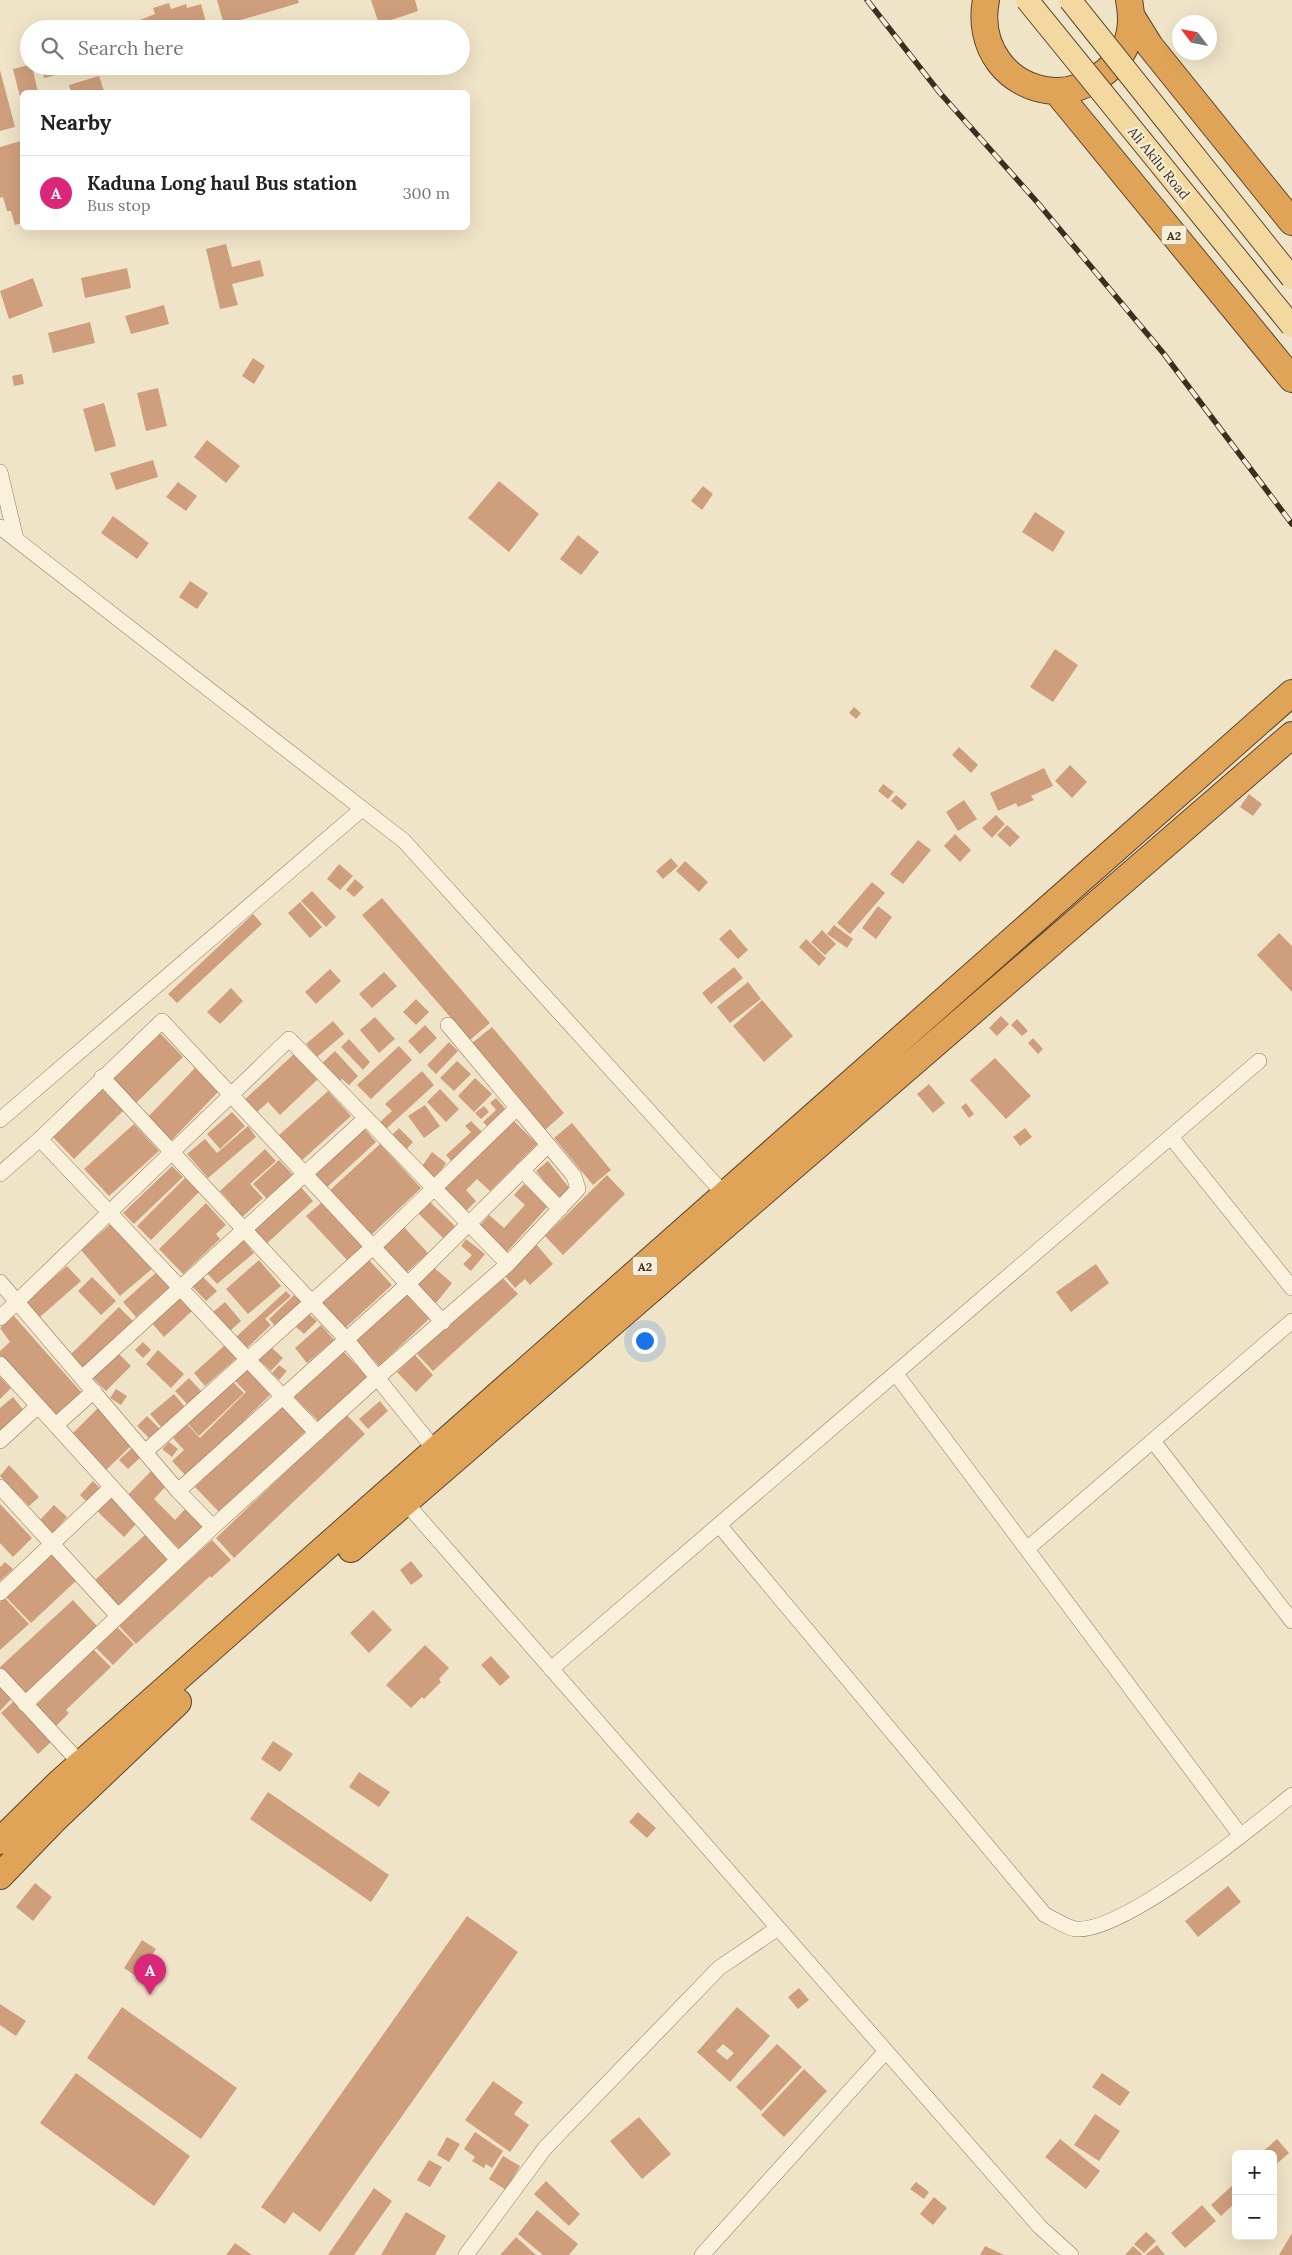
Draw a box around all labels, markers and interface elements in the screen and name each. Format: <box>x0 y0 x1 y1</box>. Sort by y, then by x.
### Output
north arrow <box>1172 15 1217 60</box>
search box <box>20 20 470 75</box>
icon: search <box>38 34 66 62</box>
text: Search here <box>78 36 184 60</box>
text: Nearby <box>40 109 111 136</box>
street label: Ali Akilu Road <box>1123 122 1194 203</box>
text: Kaduna Long haul Bus station <box>87 171 357 195</box>
text: A <box>51 183 61 203</box>
text: 300 m <box>403 183 450 203</box>
text: Bus stop <box>87 195 151 215</box>
road number: A2 <box>1162 226 1186 244</box>
road number: A2 <box>632 1256 658 1276</box>
your location <box>632 1328 658 1354</box>
pin: A <box>134 1954 166 1995</box>
map controls <box>1232 2150 1277 2240</box>
button: + <box>1232 2150 1277 2195</box>
button: − <box>1232 2195 1277 2240</box>

